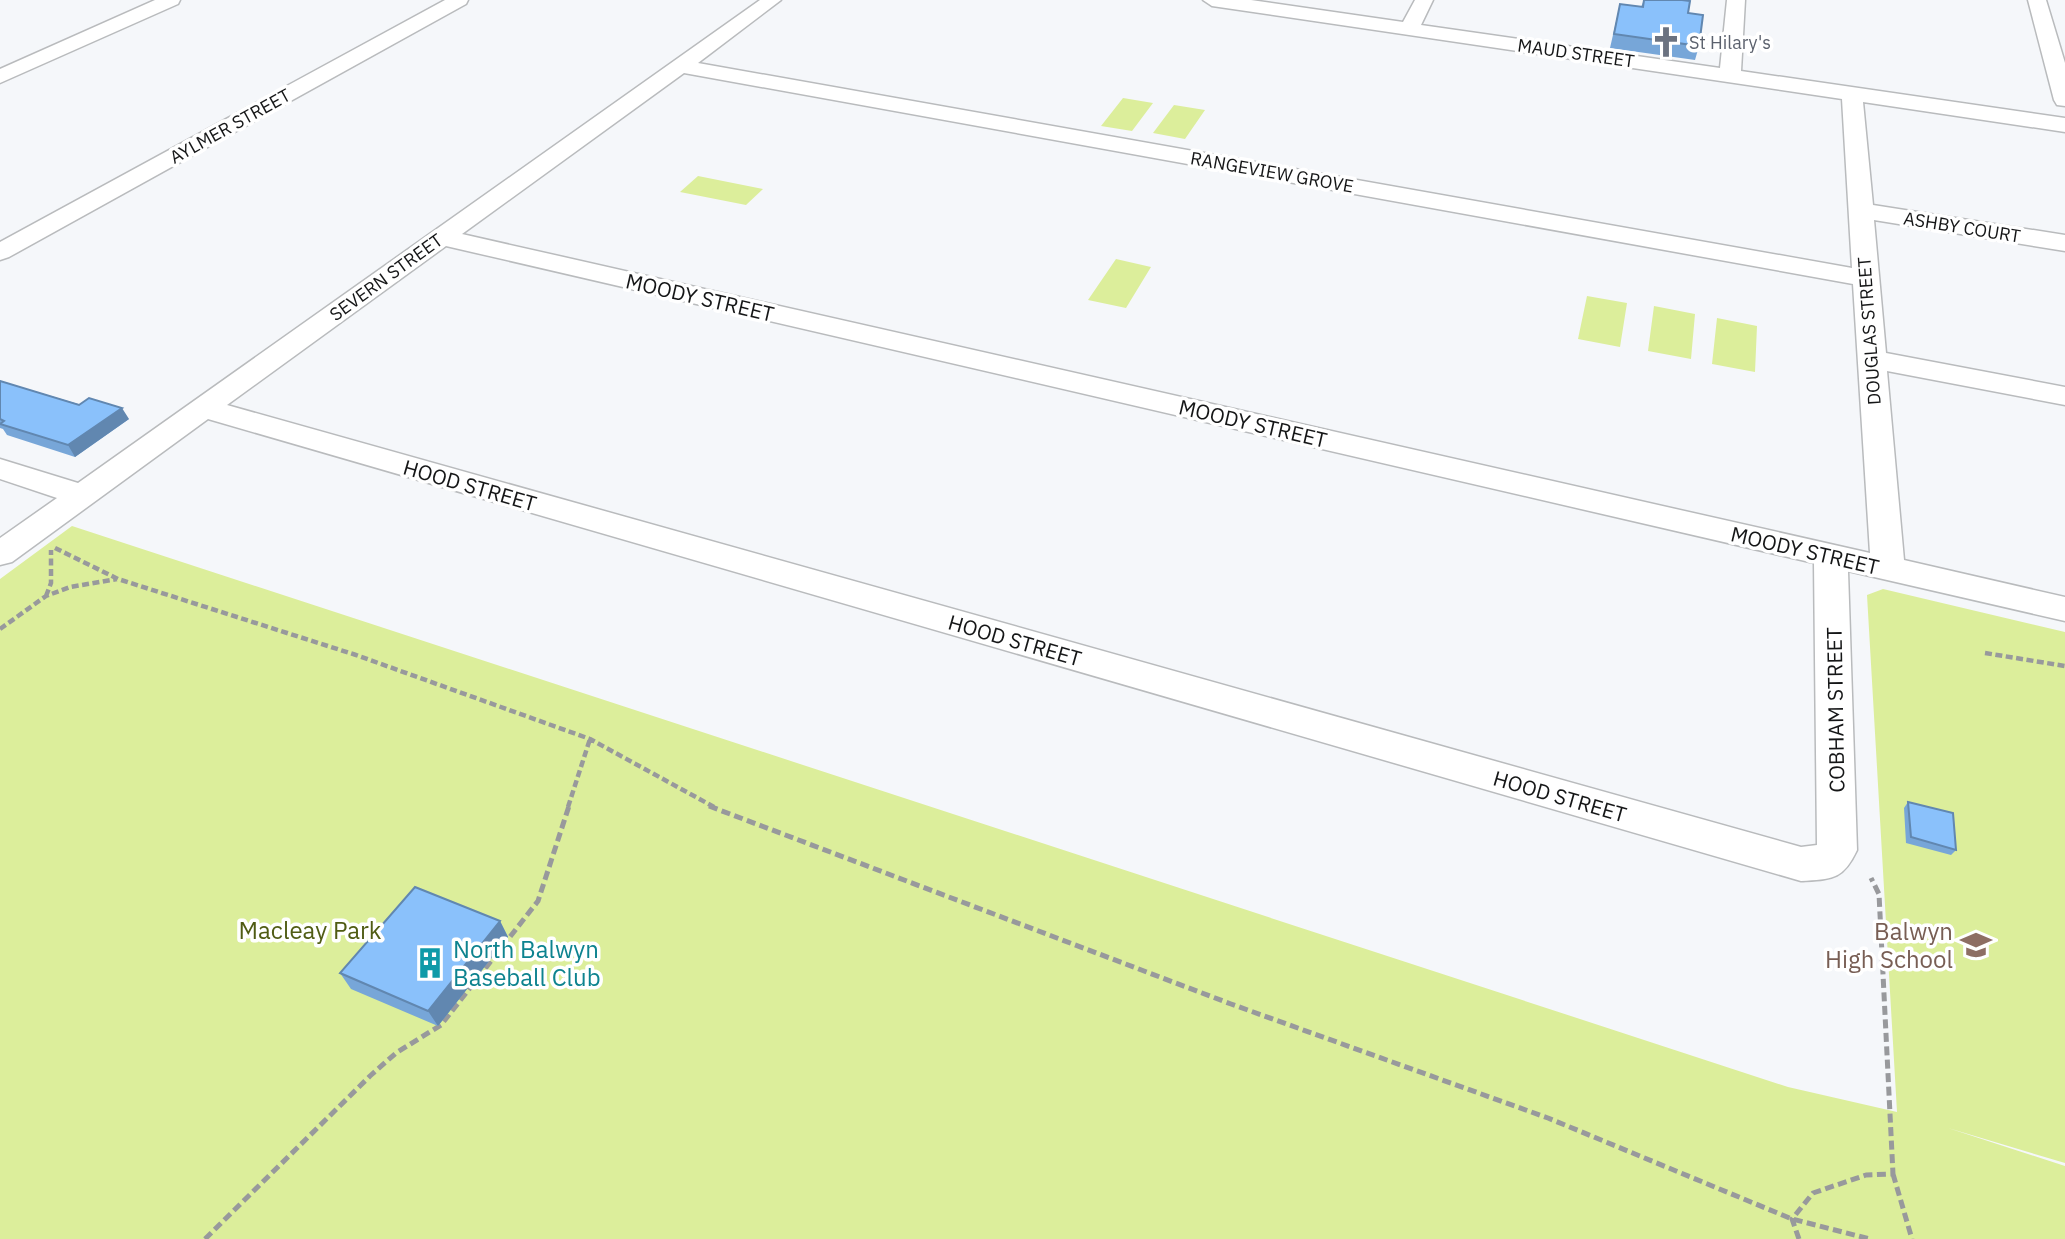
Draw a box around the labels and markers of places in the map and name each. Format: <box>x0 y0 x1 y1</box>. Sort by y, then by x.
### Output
church icon: St Hilary's <box>1649 25 1683 59</box>
place label: St Hilary's <box>1689 31 1771 54</box>
place label: Balwyn High School <box>1825 915 1953 975</box>
school or university icon: Balwyn High School <box>1959 928 1993 962</box>
place label: North Balwyn Baseball Club <box>453 933 601 993</box>
building icon: North Balwyn Baseball Club <box>413 946 447 980</box>

